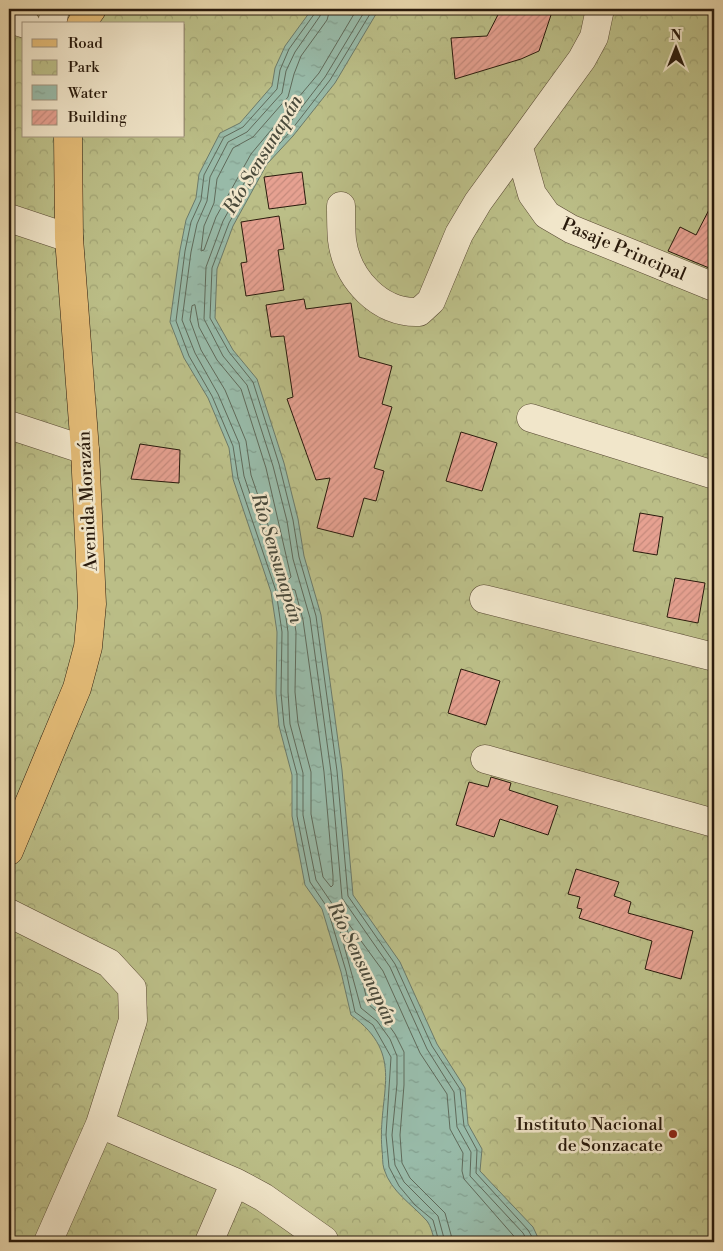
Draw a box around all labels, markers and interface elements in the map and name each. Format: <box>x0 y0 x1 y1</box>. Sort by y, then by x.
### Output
legend <box>22 22 185 138</box>
north arrow <box>650 22 700 72</box>
text: N <box>670 27 682 45</box>
text: Road <box>68 34 103 53</box>
text: Park <box>68 58 100 77</box>
text: Water <box>67 84 108 103</box>
water label: Río Sensunapán <box>217 90 308 219</box>
text: Building <box>67 108 127 127</box>
street label: Pasaje Principal <box>558 213 690 286</box>
street label: Avenida Morazán <box>72 430 103 573</box>
water label: Río Sensunapán <box>246 489 308 627</box>
water label: Río Sensunapán <box>321 897 403 1030</box>
place label: Instituto Nacional de Sonzacate <box>516 1113 664 1157</box>
marker: Instituto Nacional de Sonzacate <box>667 1128 679 1140</box>

